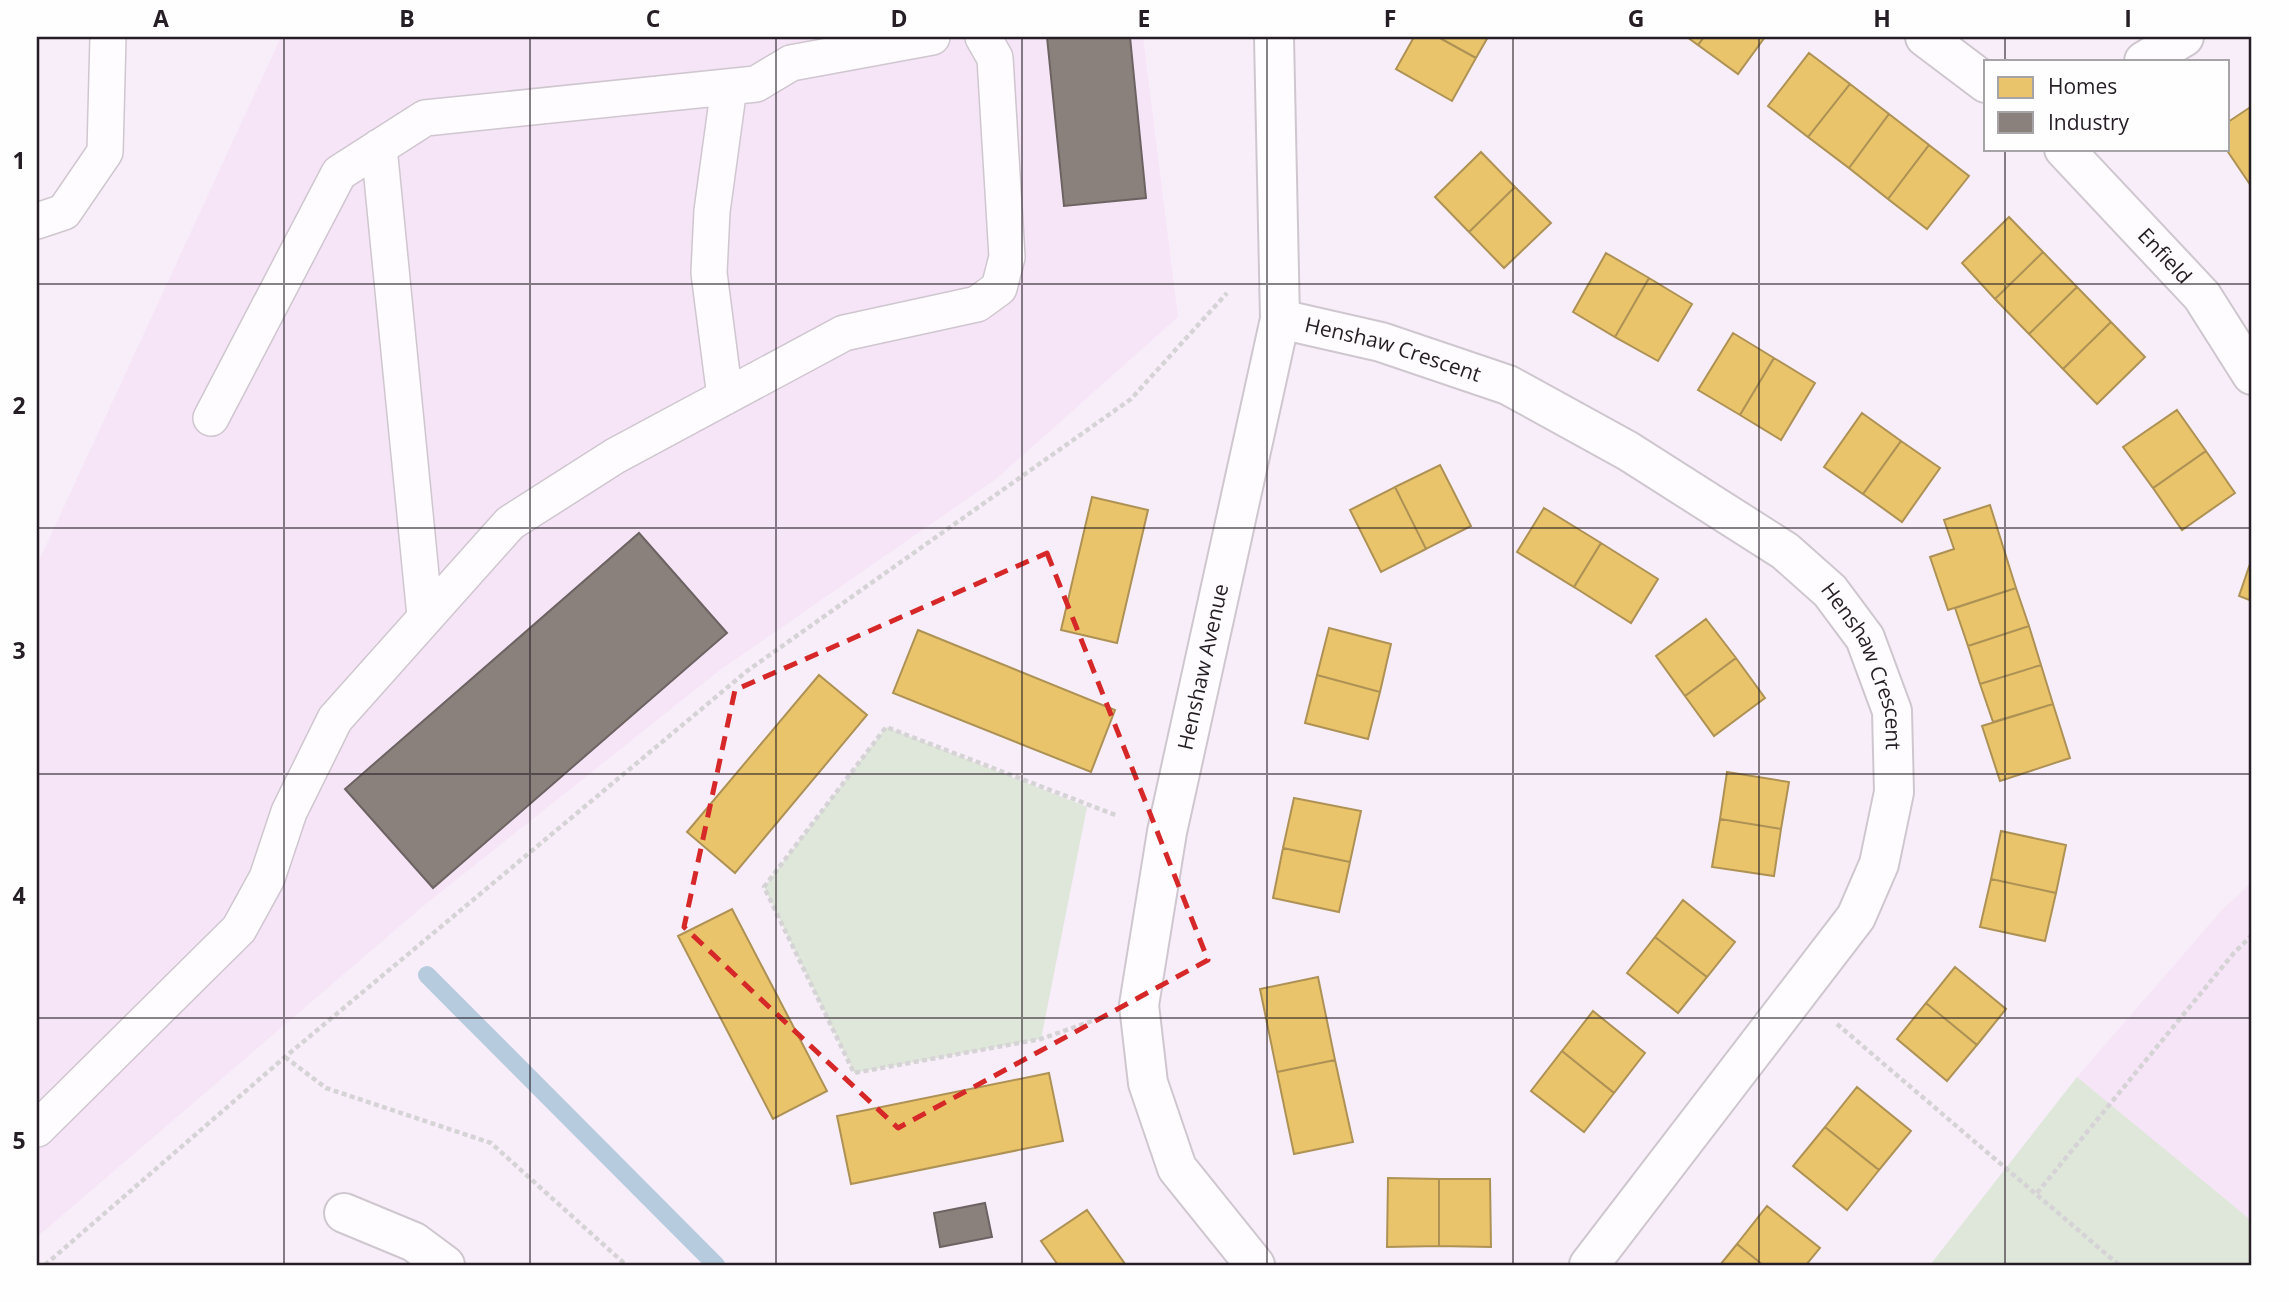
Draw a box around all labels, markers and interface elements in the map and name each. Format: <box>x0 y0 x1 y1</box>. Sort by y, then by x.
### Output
text: A <box>153 2 169 34</box>
text: B <box>399 2 415 34</box>
text: C <box>646 2 660 34</box>
text: D <box>890 2 908 34</box>
text: E <box>1138 2 1150 34</box>
text: F <box>1384 2 1396 34</box>
text: G <box>1628 2 1644 34</box>
text: H <box>1873 2 1891 34</box>
text: I <box>2124 2 2132 34</box>
legend <box>1984 60 2230 150</box>
text: Homes <box>2048 72 2117 100</box>
text: Industry <box>2048 108 2130 136</box>
text: 1 <box>12 144 26 176</box>
street label: Enfield <box>2132 222 2198 289</box>
street label: Henshaw Crescent <box>1302 310 1485 388</box>
text: 2 <box>12 389 26 421</box>
street label: Henshaw Crescent <box>1815 576 1908 750</box>
street label: Henshaw Avenue <box>1170 581 1234 753</box>
text: 3 <box>12 634 26 666</box>
text: 4 <box>12 879 26 911</box>
text: 5 <box>12 1124 26 1156</box>

